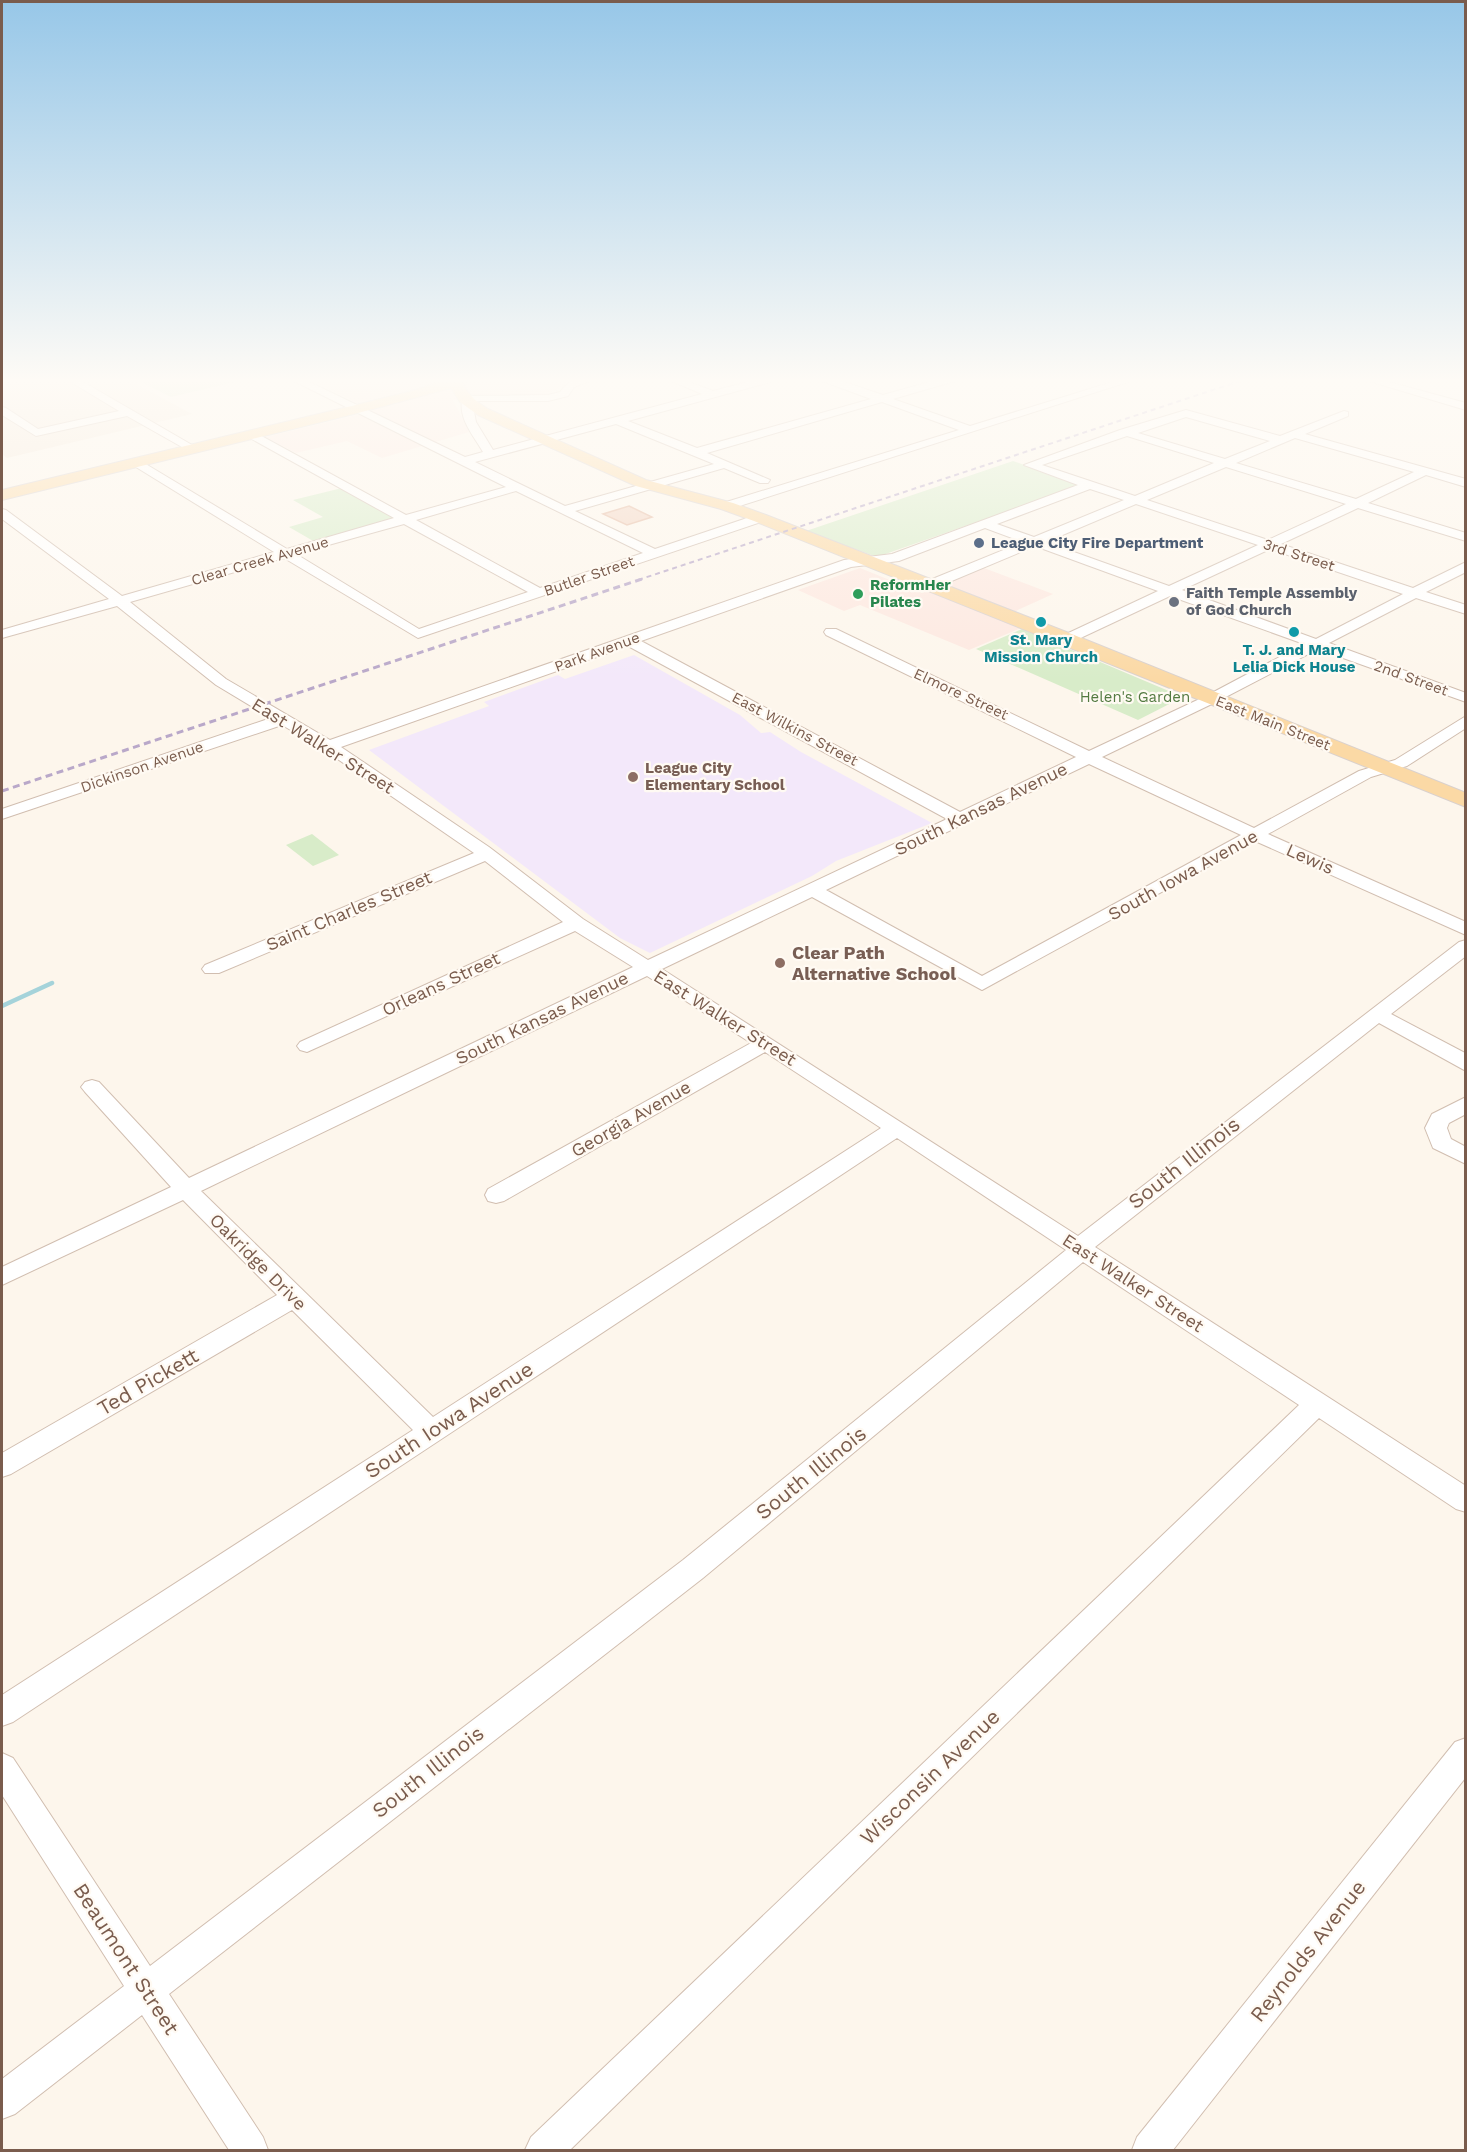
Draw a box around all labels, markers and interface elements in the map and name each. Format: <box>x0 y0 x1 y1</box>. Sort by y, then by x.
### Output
street label: Clear Creek Avenue <box>189 533 331 589</box>
place label: League City Fire Department <box>991 534 1204 552</box>
street label: 3rd Street <box>1261 535 1338 575</box>
marker: League City Fire Department <box>972 536 986 550</box>
street label: Butler Street <box>541 552 637 600</box>
place label: ReformHer Pilates <box>870 576 951 611</box>
place label: Faith Temple Assembly of God Church <box>1186 584 1358 619</box>
marker: ReformHer Pilates <box>851 587 865 601</box>
marker: Faith Temple Assembly of God Church <box>1167 595 1181 609</box>
marker: St. Mary Mission Church <box>1034 615 1048 629</box>
marker: T. J. and Mary Lelia Dick House <box>1287 625 1301 639</box>
street label: Park Avenue <box>552 628 642 676</box>
place label: St. Mary Mission Church <box>984 631 1098 666</box>
place label: T. J. and Mary Lelia Dick House <box>1233 641 1356 676</box>
street label: 2nd Street <box>1371 656 1451 700</box>
street label: Elmore Street <box>911 664 1012 724</box>
street label: East Wilkins Street <box>729 688 862 770</box>
park label: Helen's Garden <box>1080 688 1190 706</box>
street label: East Main Street <box>1213 692 1334 754</box>
street label: East Walker Street <box>248 693 399 798</box>
street label: Dickinson Avenue <box>78 738 206 796</box>
street label: South Kansas Avenue <box>891 758 1071 860</box>
place label: League City Elementary School <box>645 759 785 794</box>
marker: League City Elementary School <box>626 770 640 784</box>
street label: South Iowa Avenue <box>1104 825 1261 924</box>
street label: Lewis <box>1283 839 1337 878</box>
street label: Saint Charles Street <box>263 866 435 955</box>
place label: Clear Path Alternative School <box>792 942 956 984</box>
street label: Orleans Street <box>378 947 504 1020</box>
marker: Clear Path Alternative School <box>773 956 787 970</box>
street label: East Walker Street <box>650 965 801 1070</box>
street label: South Kansas Avenue <box>452 967 632 1069</box>
street label: Georgia Avenue <box>567 1076 694 1161</box>
street label: South Illinois <box>1123 1111 1244 1214</box>
street label: Oakridge Drive <box>206 1209 311 1314</box>
street label: East Walker Street <box>1059 1229 1208 1336</box>
street label: Ted Pickett <box>93 1343 203 1421</box>
street label: South Iowa Avenue <box>360 1356 538 1483</box>
street label: South Illinois <box>750 1420 871 1525</box>
street label: Wisconsin Avenue <box>855 1704 1005 1850</box>
street label: South Illinois <box>367 1720 488 1823</box>
street label: Reynolds Avenue <box>1245 1875 1371 2027</box>
street label: Beaumont Street <box>68 1878 185 2039</box>

